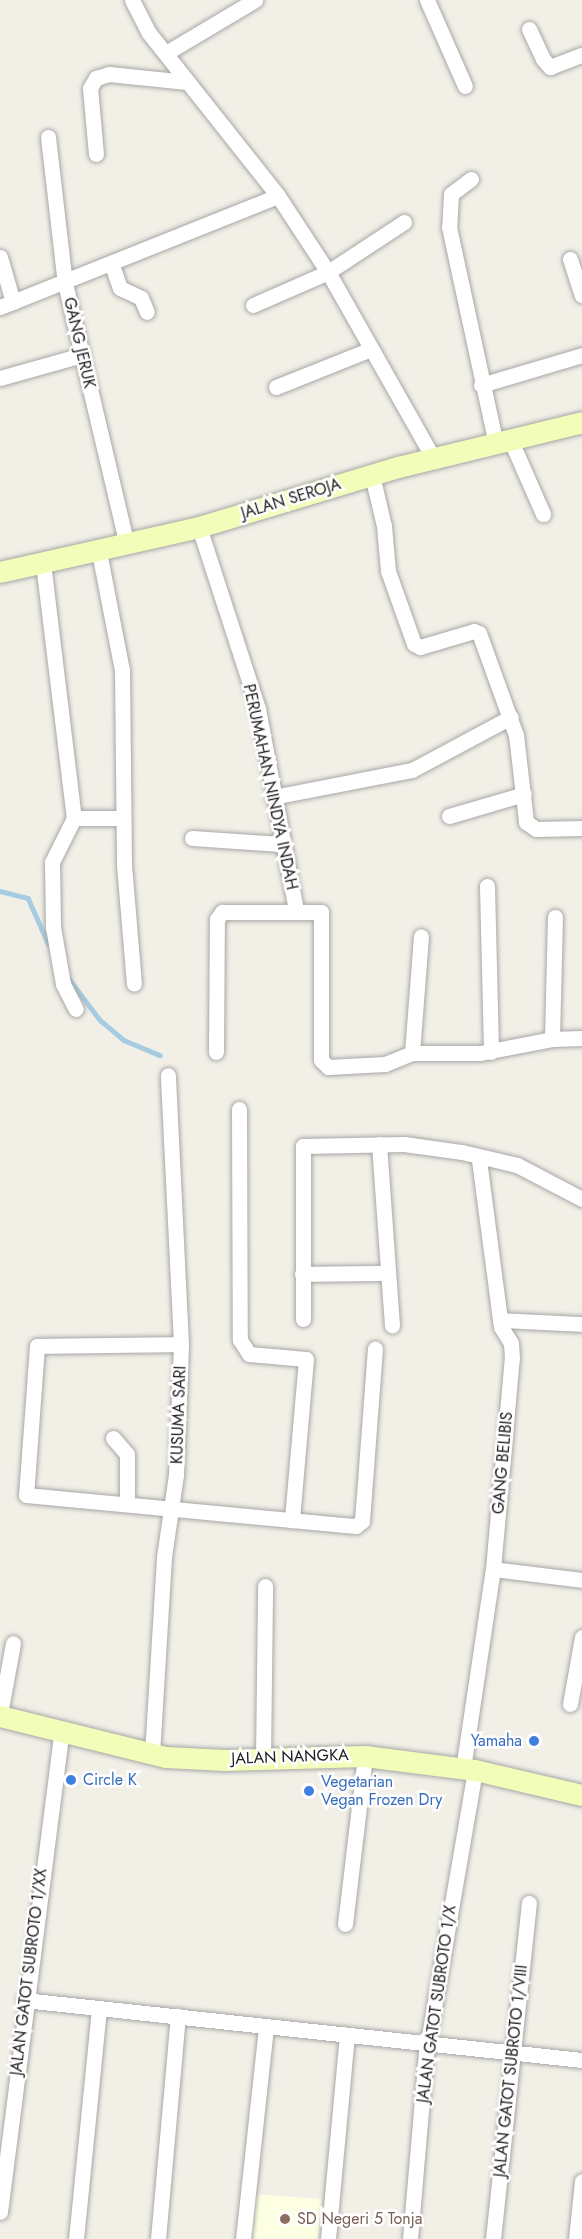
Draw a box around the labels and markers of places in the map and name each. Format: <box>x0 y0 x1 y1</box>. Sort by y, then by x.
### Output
place label: Yamaha <box>471 1731 522 1751</box>
marker: Yamaha <box>527 1734 541 1748</box>
place label: Circle K <box>83 1770 137 1790</box>
place label: Vegetarian Vegan Frozen Dry <box>321 1772 442 1810</box>
marker: Circle K <box>64 1773 78 1787</box>
marker: Vegetarian Vegan Frozen Dry <box>302 1784 316 1798</box>
place label: SD Negeri 5 Tonja <box>297 2209 422 2229</box>
marker: SD Negeri 5 Tonja <box>278 2212 292 2226</box>

